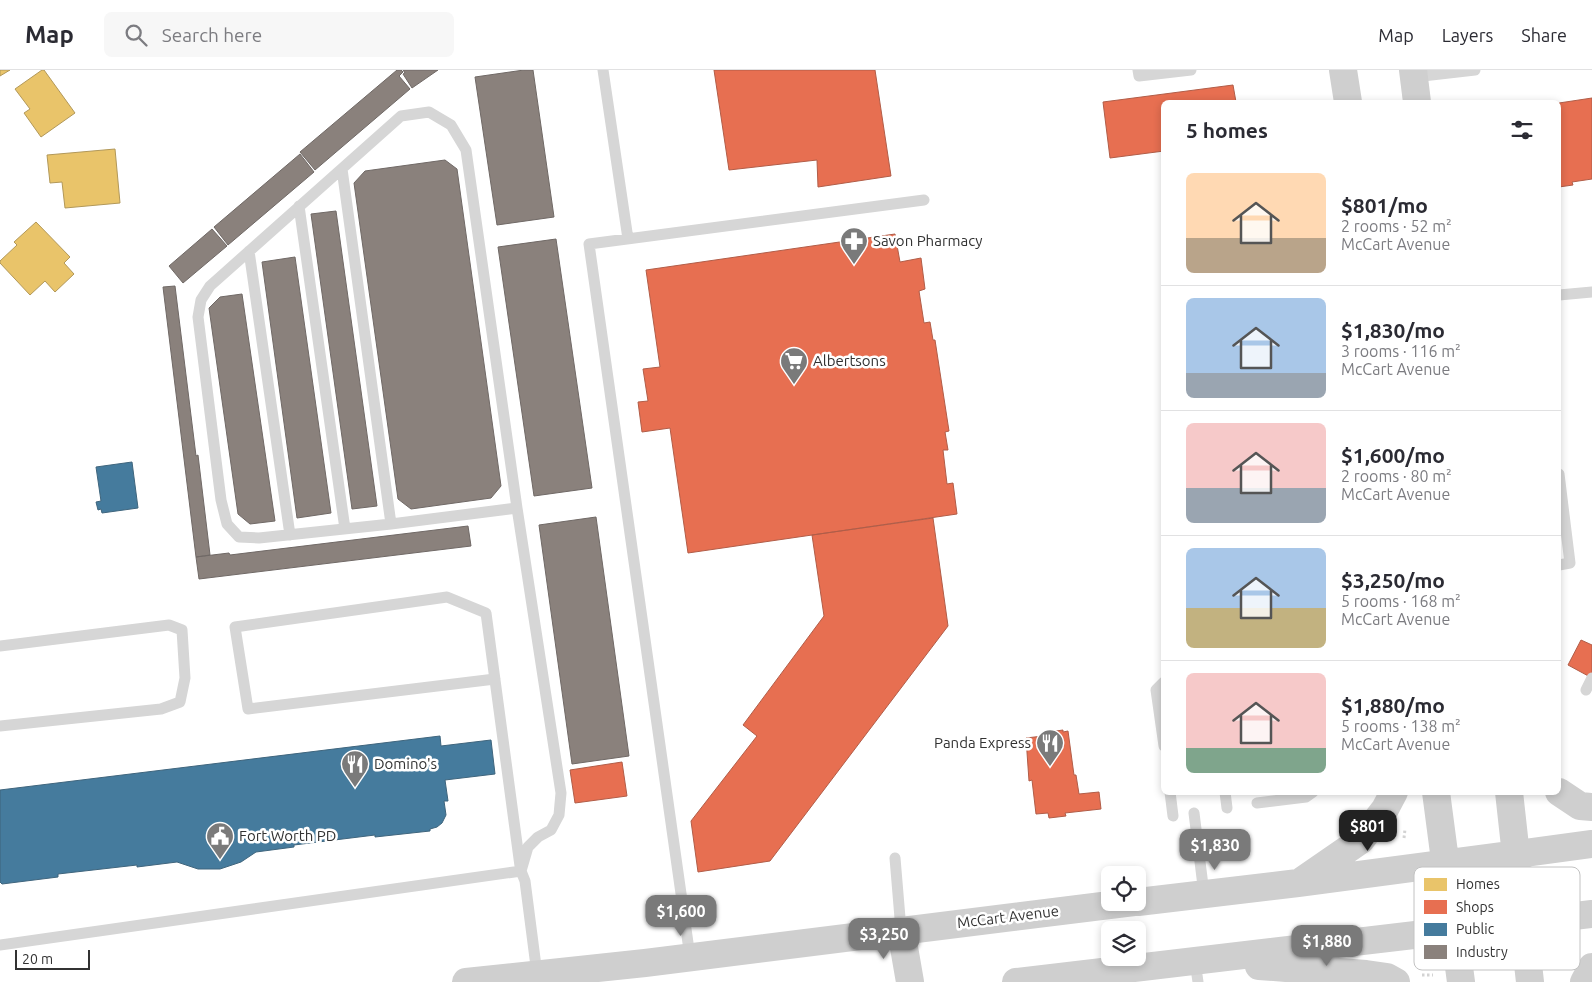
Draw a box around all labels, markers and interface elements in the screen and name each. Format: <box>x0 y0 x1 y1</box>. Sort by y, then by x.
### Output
search box <box>104 12 454 57</box>
text: Map <box>25 21 74 48</box>
icon: search <box>122 21 150 49</box>
text: Search here <box>162 24 262 46</box>
text: Map <box>1378 25 1414 45</box>
text: Layers <box>1442 25 1493 45</box>
text: Share <box>1521 25 1567 45</box>
icon: filters <box>1508 116 1536 144</box>
text: 5 homes <box>1186 118 1268 142</box>
icon: home <box>1226 193 1286 253</box>
text: $801/mo <box>1341 193 1428 217</box>
text: 2 rooms · 52 m² <box>1341 217 1452 235</box>
pharmacy icon: Savon Pharmacy <box>839 226 869 265</box>
place label: Savon Pharmacy <box>873 232 983 249</box>
text: McCart Avenue <box>1341 235 1450 253</box>
icon: home <box>1226 318 1286 378</box>
text: $1,830/mo <box>1341 318 1445 342</box>
text: 3 rooms · 116 m² <box>1341 342 1461 360</box>
supermarket icon: Albertsons <box>779 346 809 385</box>
place label: Albertsons <box>813 352 886 369</box>
text: McCart Avenue <box>1341 360 1450 378</box>
icon: home <box>1226 443 1286 503</box>
text: $1,600/mo <box>1341 443 1445 467</box>
text: 2 rooms · 80 m² <box>1341 467 1452 485</box>
text: McCart Avenue <box>1341 485 1450 503</box>
icon: home <box>1226 568 1286 628</box>
text: $3,250/mo <box>1341 568 1445 592</box>
text: 5 rooms · 168 m² <box>1341 592 1461 610</box>
text: McCart Avenue <box>1341 610 1450 628</box>
icon: home <box>1226 693 1286 753</box>
text: $1,880/mo <box>1341 693 1445 717</box>
text: 5 rooms · 138 m² <box>1341 717 1461 735</box>
restaurant icon: Panda Express <box>1035 728 1065 767</box>
place label: Panda Express <box>934 734 1031 751</box>
text: McCart Avenue <box>1341 735 1450 753</box>
restaurant icon: Domino's <box>340 749 370 788</box>
place label: Domino's <box>374 755 437 772</box>
pin: $801 <box>1338 810 1398 852</box>
text: $801 <box>1350 817 1386 835</box>
public building icon: Fort Worth PD <box>205 821 235 860</box>
place label: Fort Worth PD <box>239 827 336 844</box>
pin: $1,830 <box>1174 828 1256 871</box>
text: $1,830 <box>1190 836 1240 854</box>
map controls <box>1101 866 1146 966</box>
button: locate <box>1101 866 1146 911</box>
legend <box>1414 867 1580 970</box>
text: Homes <box>1456 876 1500 892</box>
pin: $1,600 <box>640 894 722 937</box>
text: Shops <box>1456 899 1494 915</box>
text: $1,600 <box>656 902 706 920</box>
street label: McCart Avenue <box>956 902 1060 931</box>
pin: $3,250 <box>843 918 925 960</box>
button: layers <box>1101 921 1146 966</box>
text: Public <box>1456 921 1495 937</box>
pin: $1,880 <box>1286 924 1368 967</box>
text: $3,250 <box>859 925 909 943</box>
text: $1,880 <box>1302 932 1352 950</box>
text: Industry <box>1456 944 1508 960</box>
scale bar <box>15 947 90 970</box>
text: 20 m <box>22 951 53 967</box>

